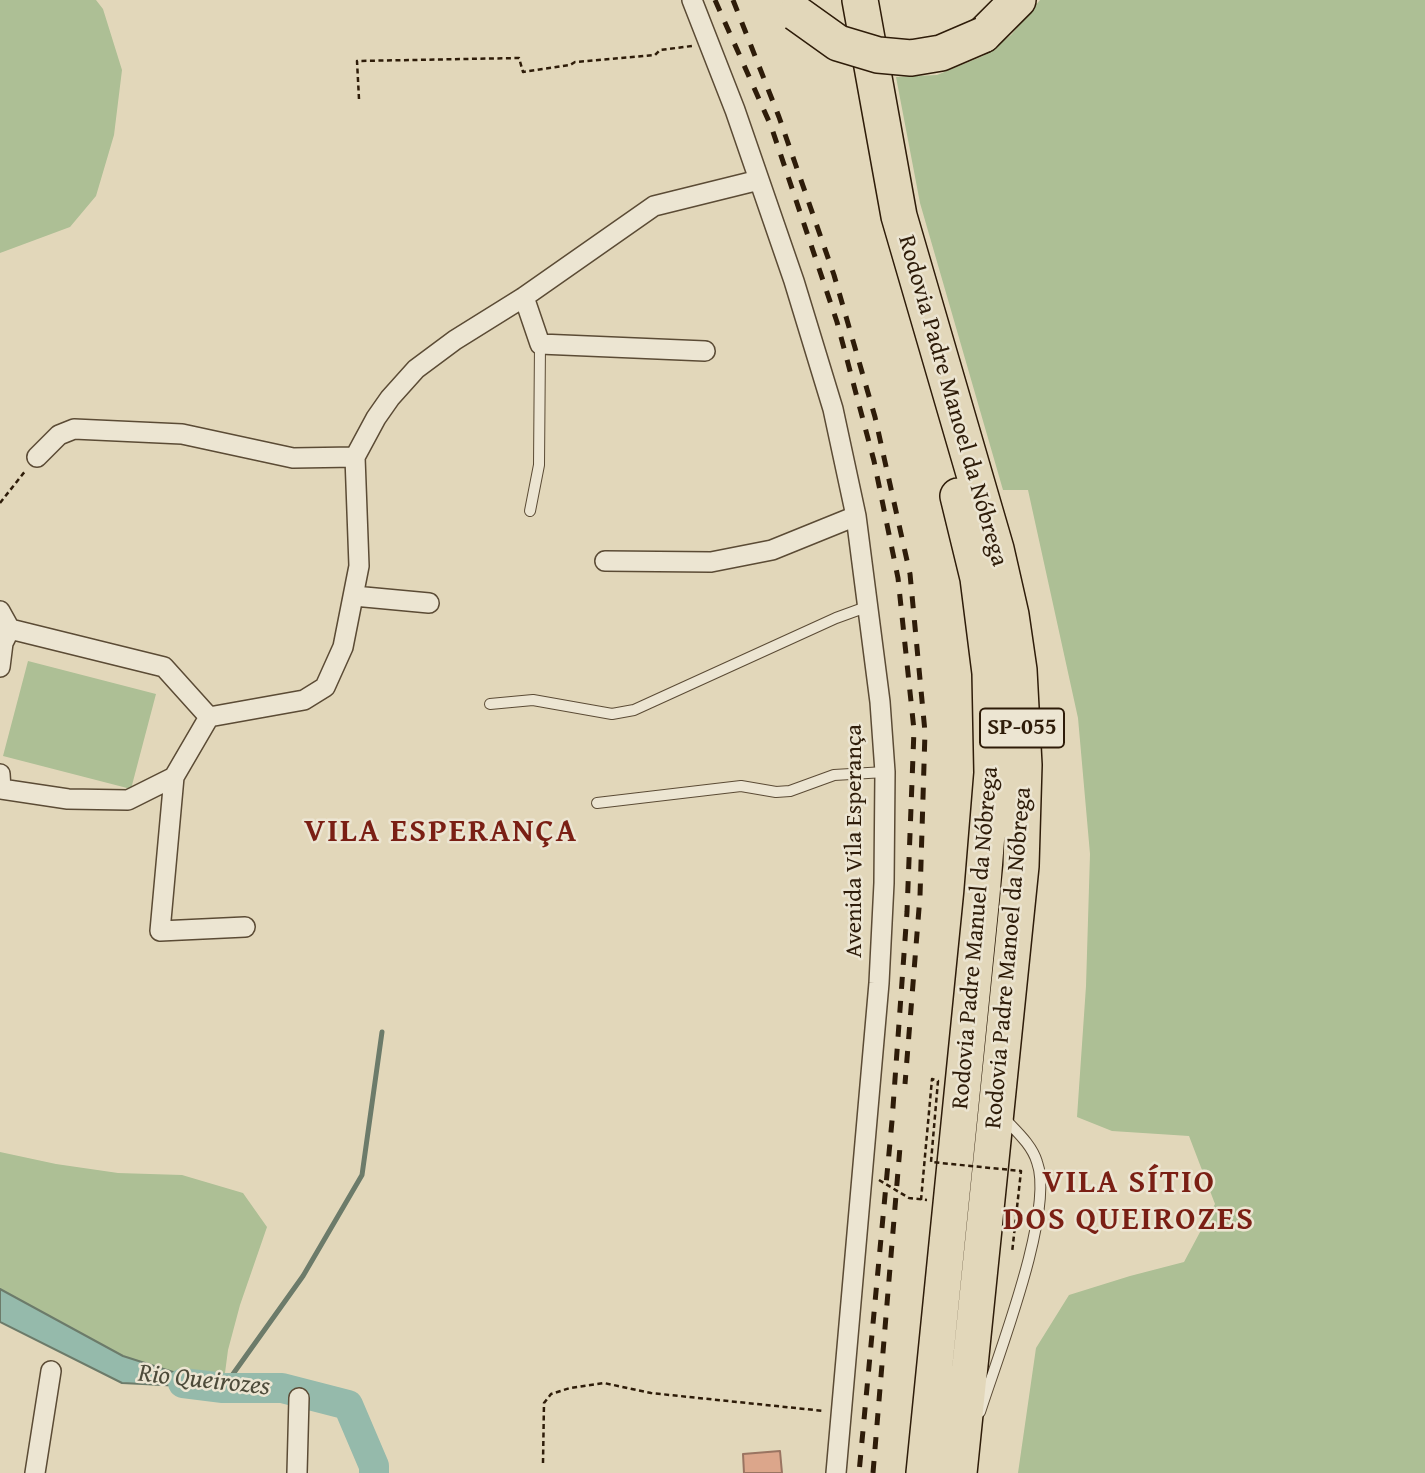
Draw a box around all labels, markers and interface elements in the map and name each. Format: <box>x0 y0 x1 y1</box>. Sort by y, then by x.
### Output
street label: Rodovia Padre Manoel da Nóbrega <box>891 232 1013 570</box>
road number: SP-055 <box>980 708 1064 748</box>
street label: Avenida Vila Esperança <box>841 724 869 958</box>
street label: Rodovia Padre Manuel da Nóbrega <box>947 766 1005 1110</box>
street label: Rodovia Padre Manoel da Nóbrega <box>980 786 1038 1130</box>
district label: VILA ESPERANÇA <box>306 814 576 852</box>
district label: VILA SÍTIO DOS QUEIROZES <box>1005 1165 1253 1240</box>
water label: Rio Queirozes <box>137 1359 271 1403</box>

